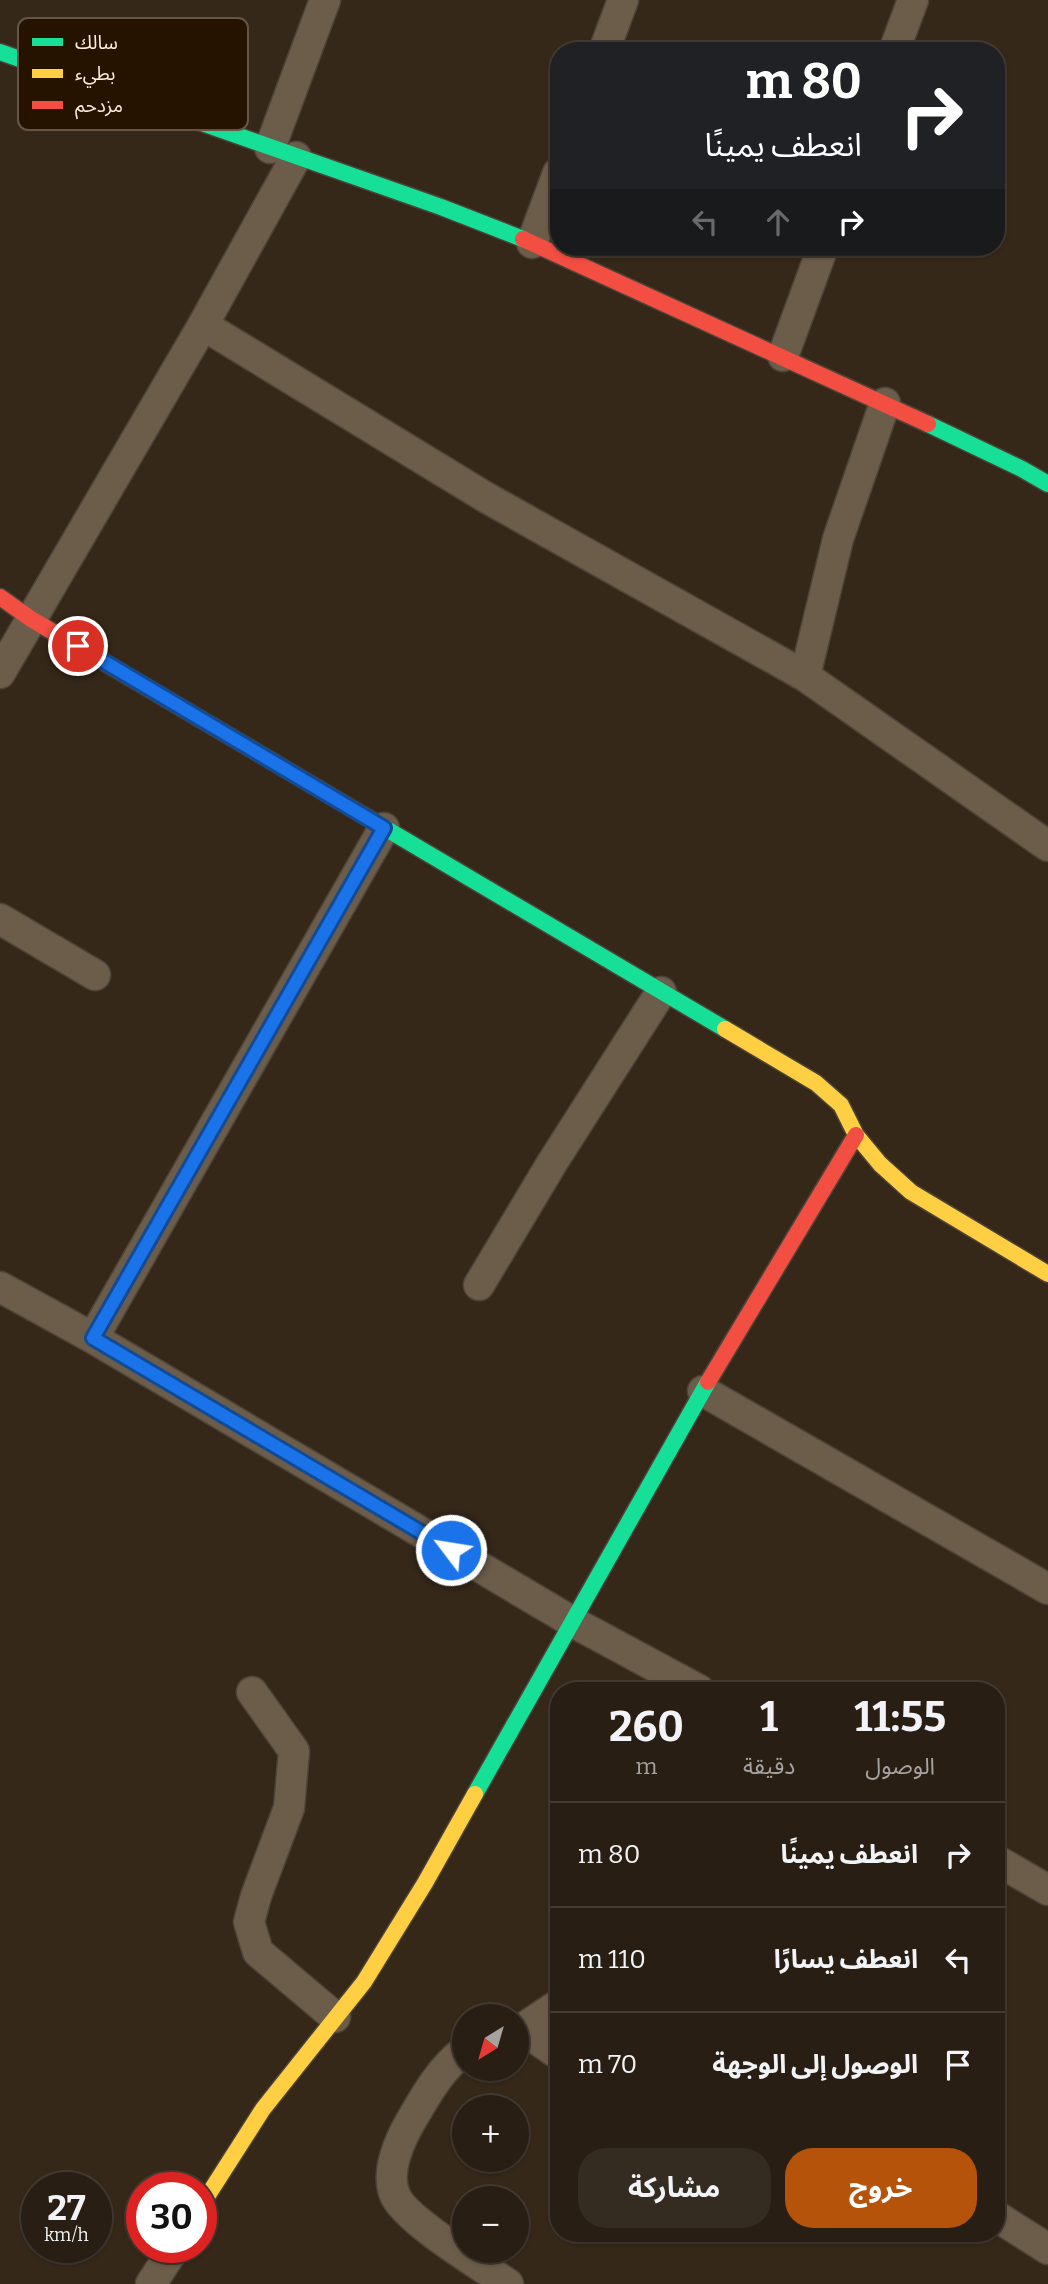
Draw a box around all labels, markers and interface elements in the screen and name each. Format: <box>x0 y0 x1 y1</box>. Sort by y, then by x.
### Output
legend <box>18 18 248 130</box>
text: سالك <box>75 31 118 54</box>
text: 80 m <box>746 52 862 111</box>
text: بطيء <box>75 62 115 88</box>
icon: right <box>886 70 977 161</box>
text: مزدحم <box>75 94 123 120</box>
text: انعطف يمينًا <box>705 126 862 164</box>
icon: left <box>686 203 724 241</box>
icon: ahead <box>759 203 797 241</box>
icon: right <box>832 203 870 241</box>
pin <box>48 616 108 676</box>
icon: arrive <box>59 627 97 665</box>
position arrow <box>414 1513 488 1587</box>
text: 1 <box>760 1692 778 1742</box>
text: 11:55 <box>854 1692 946 1742</box>
text: 260 <box>609 1702 684 1752</box>
text: m <box>635 1752 657 1780</box>
text: دقيقة <box>743 1752 795 1780</box>
text: الوصول <box>865 1752 935 1780</box>
icon: right <box>939 1836 977 1874</box>
text: 80 m <box>578 1839 640 1870</box>
text: انعطف يمينًا <box>780 1839 918 1870</box>
icon: left <box>939 1941 977 1979</box>
text: 110 m <box>578 1944 646 1975</box>
text: انعطف يسارًا <box>774 1944 918 1975</box>
north arrow <box>452 2004 528 2081</box>
map controls <box>452 2004 529 2263</box>
icon: arrive <box>939 2046 977 2084</box>
text: 70 m <box>578 2049 637 2080</box>
text: الوصول إلى الوجهة <box>712 2049 918 2080</box>
button: + <box>452 2095 529 2172</box>
button: مشاركة <box>578 2148 771 2228</box>
button: خروج <box>785 2148 977 2228</box>
speed limit sign: 30 <box>126 2172 217 2263</box>
button: − <box>452 2186 529 2263</box>
text: 27 <box>47 2187 86 2229</box>
text: km/h <box>44 2224 89 2246</box>

